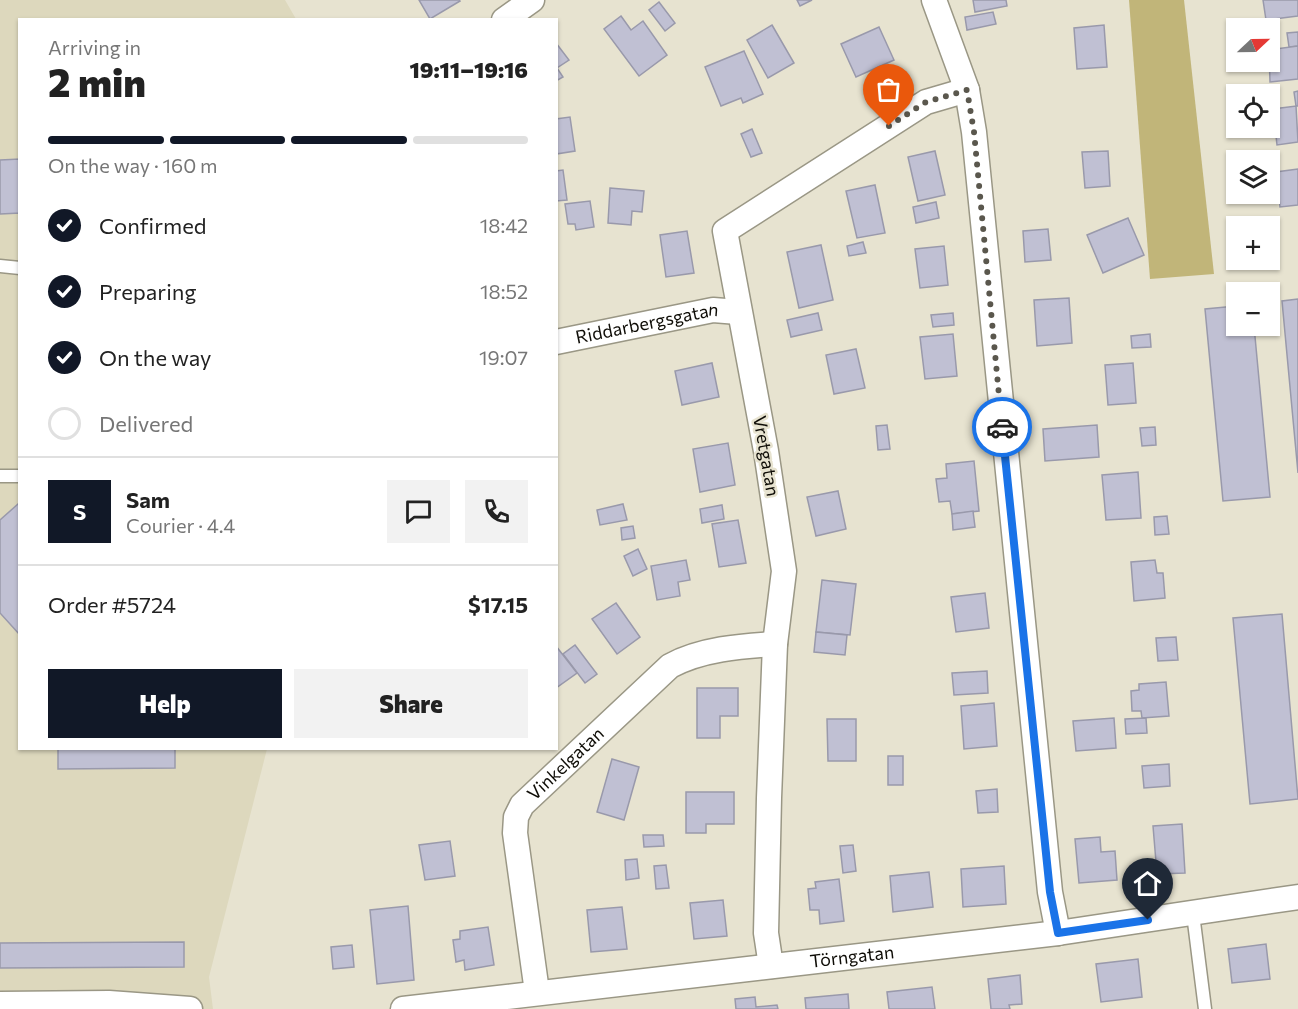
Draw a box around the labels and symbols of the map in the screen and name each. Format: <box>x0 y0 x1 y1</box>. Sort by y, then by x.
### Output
north arrow <box>1226 18 1280 72</box>
pin <box>863 64 914 126</box>
street label: Riddarbergsgatan <box>573 298 720 348</box>
courier <box>972 397 1032 457</box>
street label: Vretgatan <box>749 414 785 498</box>
street label: Vinkelgatan <box>522 722 608 804</box>
pin <box>1122 858 1173 920</box>
street label: Törngatan <box>809 940 895 972</box>

